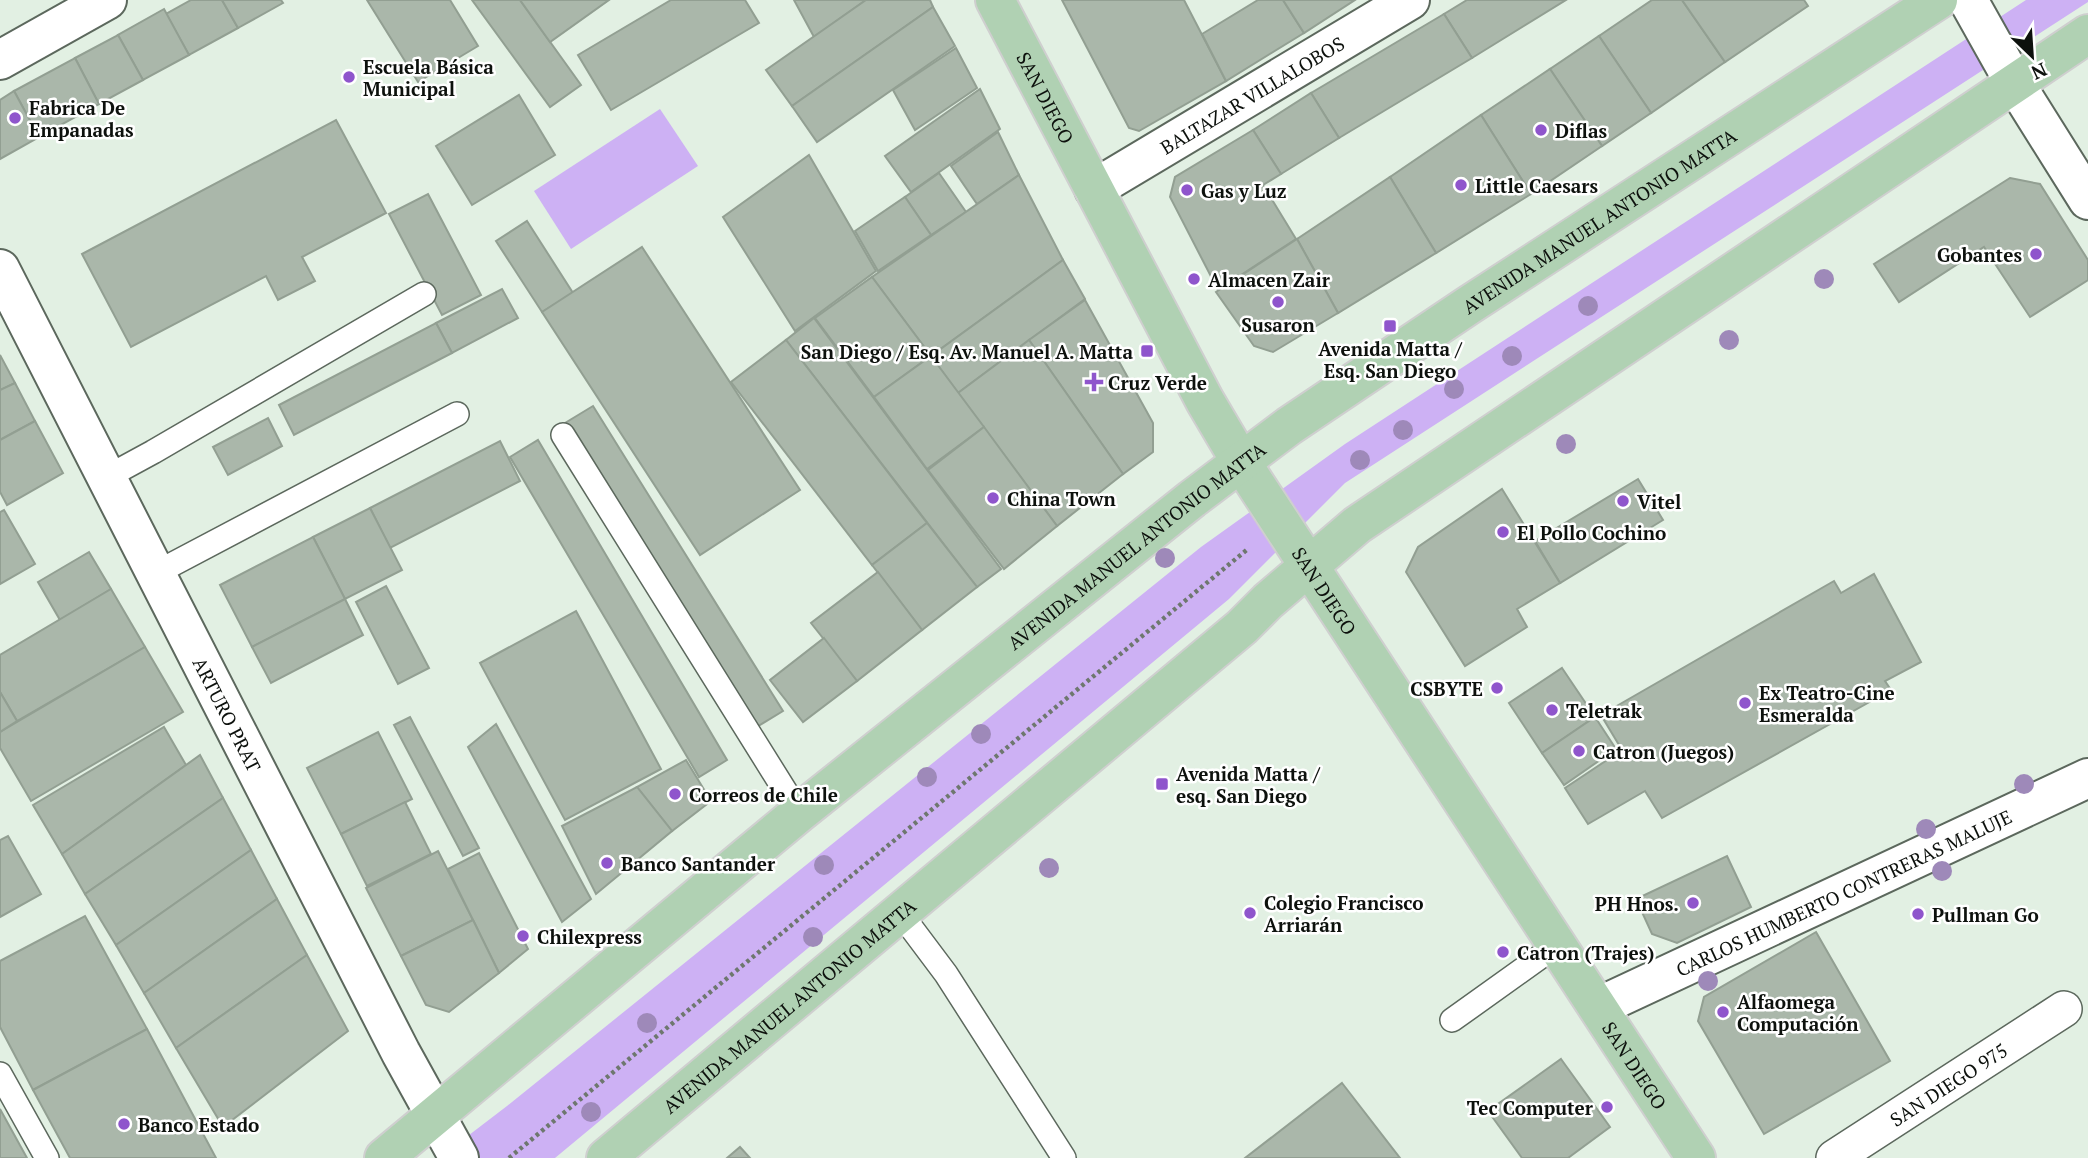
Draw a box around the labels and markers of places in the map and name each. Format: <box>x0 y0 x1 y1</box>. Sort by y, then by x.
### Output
place label: Escuela Básica Municipal <box>363 54 494 101</box>
marker: Escuela Básica Municipal <box>341 69 357 85</box>
place label: Fabrica De Empanadas <box>29 95 134 142</box>
marker: Fabrica De Empanadas <box>7 110 23 126</box>
place label: Diflas <box>1555 118 1608 143</box>
marker: Diflas <box>1533 122 1549 138</box>
place label: Little Caesars <box>1475 173 1599 198</box>
marker: Little Caesars <box>1453 177 1469 193</box>
place label: Gas y Luz <box>1201 178 1287 203</box>
marker: Gas y Luz <box>1179 182 1195 198</box>
place label: Gobantes <box>1937 242 2022 267</box>
marker: Gobantes <box>2028 246 2044 262</box>
place label: Almacen Zair <box>1208 267 1331 292</box>
marker: Almacen Zair <box>1186 271 1202 287</box>
marker: Susaron <box>1270 294 1286 310</box>
place label: Susaron <box>1241 312 1315 337</box>
marker: Avenida Matta / Esq. San Diego <box>1382 318 1398 334</box>
place label: Avenida Matta / Esq. San Diego <box>1318 336 1463 383</box>
place label: San Diego / Esq. Av. Manuel A. Matta <box>801 339 1133 364</box>
marker: San Diego / Esq. Av. Manuel A. Matta <box>1139 343 1155 359</box>
place label: Cruz Verde <box>1108 370 1207 395</box>
marker: Cruz Verde <box>1086 374 1102 390</box>
place label: China Town <box>1007 486 1116 511</box>
place label: Vitel <box>1637 489 1681 514</box>
marker: China Town <box>985 490 1001 506</box>
marker: Vitel <box>1615 493 1631 509</box>
place label: El Pollo Cochino <box>1517 520 1666 545</box>
marker: El Pollo Cochino <box>1495 524 1511 540</box>
place label: CSBYTE <box>1410 676 1483 701</box>
marker: CSBYTE <box>1489 680 1505 696</box>
place label: Ex Teatro-Cine Esmeralda <box>1759 680 1895 727</box>
marker: Ex Teatro-Cine Esmeralda <box>1737 695 1753 711</box>
place label: Teletrak <box>1566 698 1643 723</box>
marker: Teletrak <box>1544 702 1560 718</box>
place label: Catron (Juegos) <box>1593 739 1734 764</box>
marker: Catron (Juegos) <box>1571 743 1587 759</box>
place label: Avenida Matta / esq. San Diego <box>1176 761 1321 808</box>
marker: Avenida Matta / esq. San Diego <box>1154 776 1170 792</box>
place label: Correos de Chile <box>689 782 838 807</box>
marker: Correos de Chile <box>667 786 683 802</box>
place label: Banco Santander <box>621 851 776 876</box>
marker: Banco Santander <box>599 855 615 871</box>
place label: Colegio Francisco Arriarán <box>1264 890 1423 937</box>
place label: PH Hnos. <box>1595 891 1679 916</box>
marker: PH Hnos. <box>1685 895 1701 911</box>
place label: Pullman Go <box>1932 902 2039 927</box>
marker: Colegio Francisco Arriarán <box>1242 905 1258 921</box>
marker: Pullman Go <box>1910 906 1926 922</box>
place label: Chilexpress <box>537 924 642 949</box>
marker: Chilexpress <box>515 928 531 944</box>
place label: Catron (Trajes) <box>1517 940 1654 965</box>
marker: Catron (Trajes) <box>1495 944 1511 960</box>
place label: Alfaomega Computación <box>1737 989 1859 1036</box>
marker: Alfaomega Computación <box>1715 1004 1731 1020</box>
place label: Tec Computer <box>1467 1095 1594 1120</box>
marker: Tec Computer <box>1599 1099 1615 1115</box>
place label: Banco Estado <box>138 1112 259 1137</box>
marker: Banco Estado <box>116 1116 132 1132</box>

